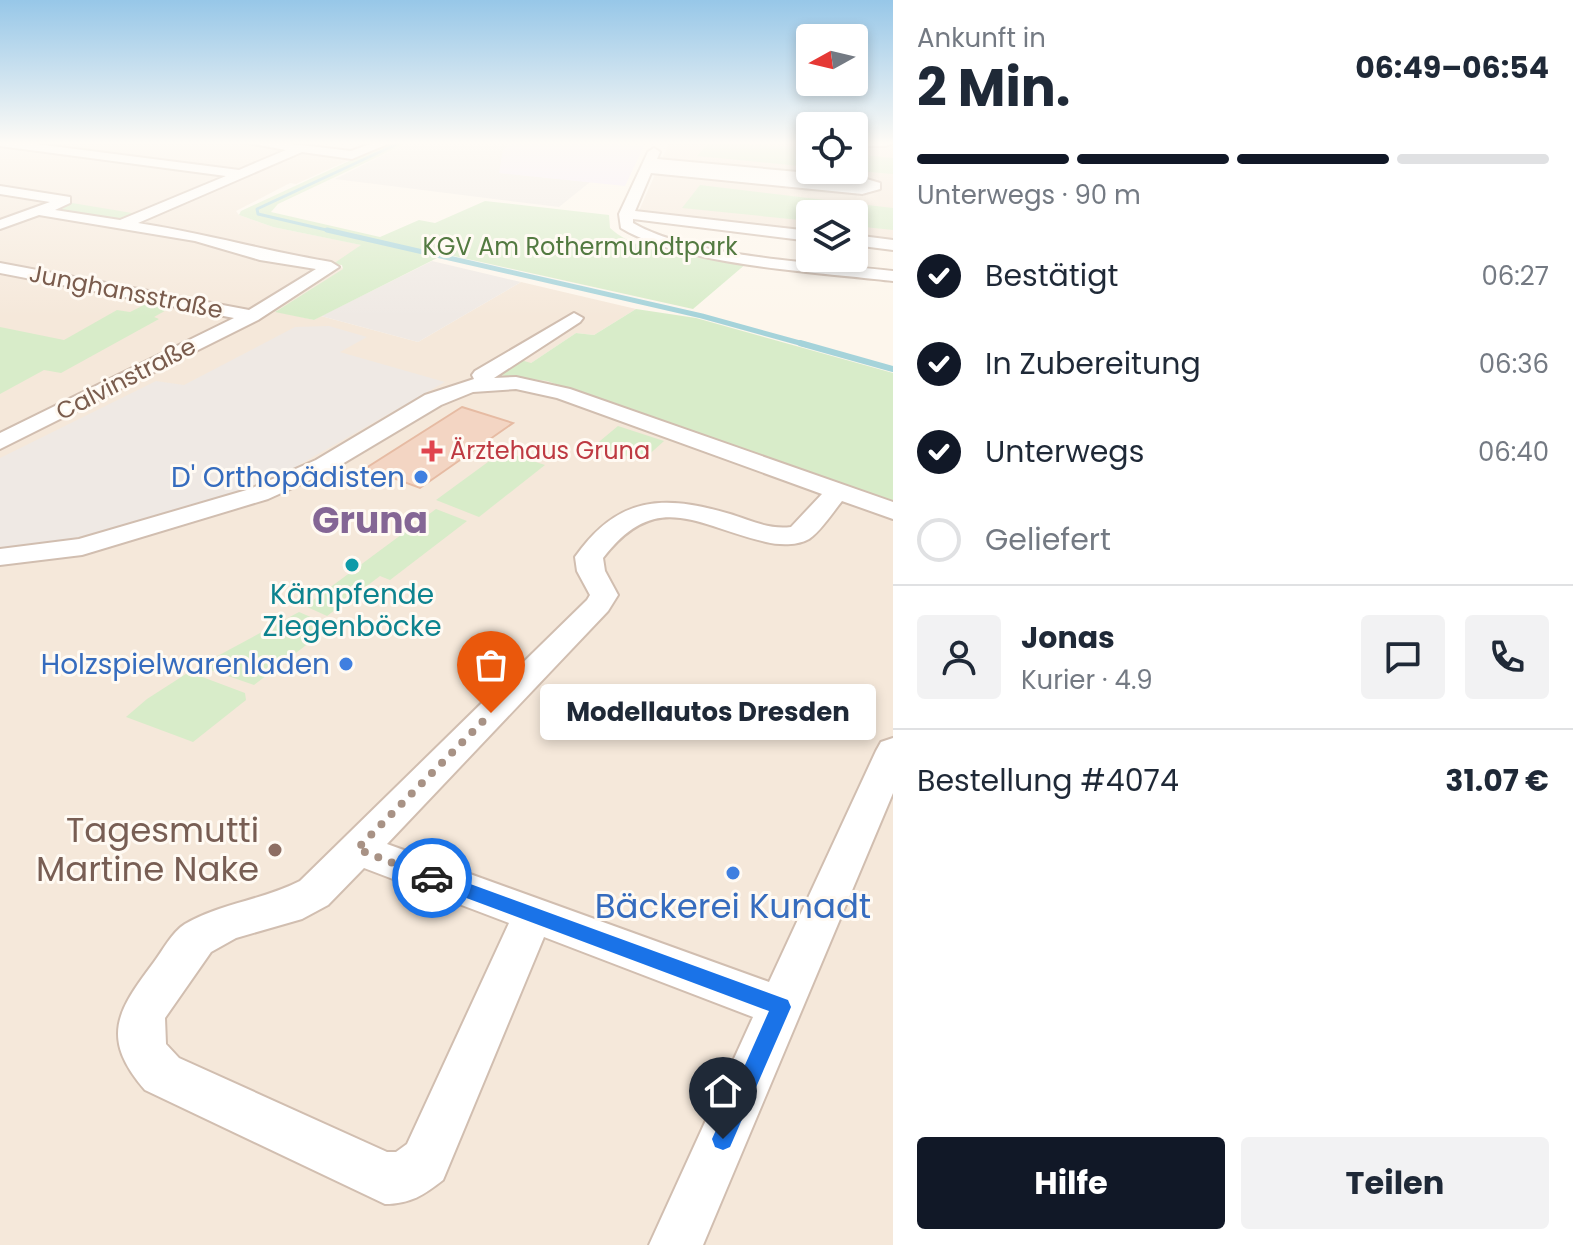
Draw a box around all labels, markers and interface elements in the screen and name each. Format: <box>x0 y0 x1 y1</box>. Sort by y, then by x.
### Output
text: Ankunft in <box>917 20 1046 56</box>
north arrow <box>796 24 868 96</box>
map controls <box>796 24 868 272</box>
text: 06:49–06:54 <box>1355 46 1549 89</box>
text: 2 Min. <box>917 51 1071 124</box>
button: locate <box>796 112 868 184</box>
text: Unterwegs · 90 m <box>917 177 1141 213</box>
button: layers <box>796 200 868 272</box>
park label: KGV Am Rothermundtpark <box>422 230 738 263</box>
icon: check <box>917 254 961 298</box>
text: Bestätigt <box>985 254 1118 297</box>
street label: Junghansstraße <box>26 257 226 326</box>
text: 06:27 <box>1481 258 1549 294</box>
street label: Calvinstraße <box>50 329 201 428</box>
icon: check <box>917 342 961 386</box>
text: In Zubereitung <box>985 342 1201 385</box>
text: 06:36 <box>1479 346 1549 382</box>
icon: check <box>917 430 961 474</box>
text: Unterwegs <box>985 430 1144 473</box>
place label: Ärztehaus Gruna <box>450 434 650 467</box>
text: 06:40 <box>1478 434 1549 470</box>
marker: Ärztehaus Gruna <box>421 440 443 462</box>
place label: D' Orthopädisten <box>171 458 405 497</box>
marker: D' Orthopädisten <box>412 468 430 486</box>
district label: Gruna <box>312 495 428 546</box>
text: Geliefert <box>985 518 1111 561</box>
marker: Kämpfende Ziegenböcke <box>343 556 361 574</box>
place label: Kämpfende Ziegenböcke <box>262 575 442 646</box>
button: person <box>917 615 1001 699</box>
button: chat <box>1361 615 1445 699</box>
button: phone <box>1465 615 1549 699</box>
text: Jonas <box>1021 616 1115 659</box>
pin <box>457 631 525 713</box>
icon: bag <box>469 643 513 687</box>
place label: Holzspielwarenladen <box>41 645 330 684</box>
marker: Holzspielwarenladen <box>337 655 355 673</box>
text: Kurier · 4.9 <box>1021 662 1153 698</box>
callout: Modellautos Dresden <box>539 685 875 741</box>
text: Modellautos Dresden <box>566 694 850 730</box>
text: Bestellung #4074 <box>917 759 1179 802</box>
text: 31.07 € <box>1445 759 1549 802</box>
place label: Tagesmutti Martine Nake <box>36 806 259 893</box>
courier <box>392 838 472 918</box>
marker: Tagesmutti Martine Nake <box>266 841 284 859</box>
icon: car <box>410 856 454 900</box>
marker: Bäckerei Kunadt <box>724 864 742 882</box>
place label: Bäckerei Kunadt <box>595 882 871 930</box>
pin <box>689 1057 757 1139</box>
icon: home <box>701 1069 745 1113</box>
button: Hilfe <box>917 1137 1225 1229</box>
button: Teilen <box>1241 1137 1549 1229</box>

